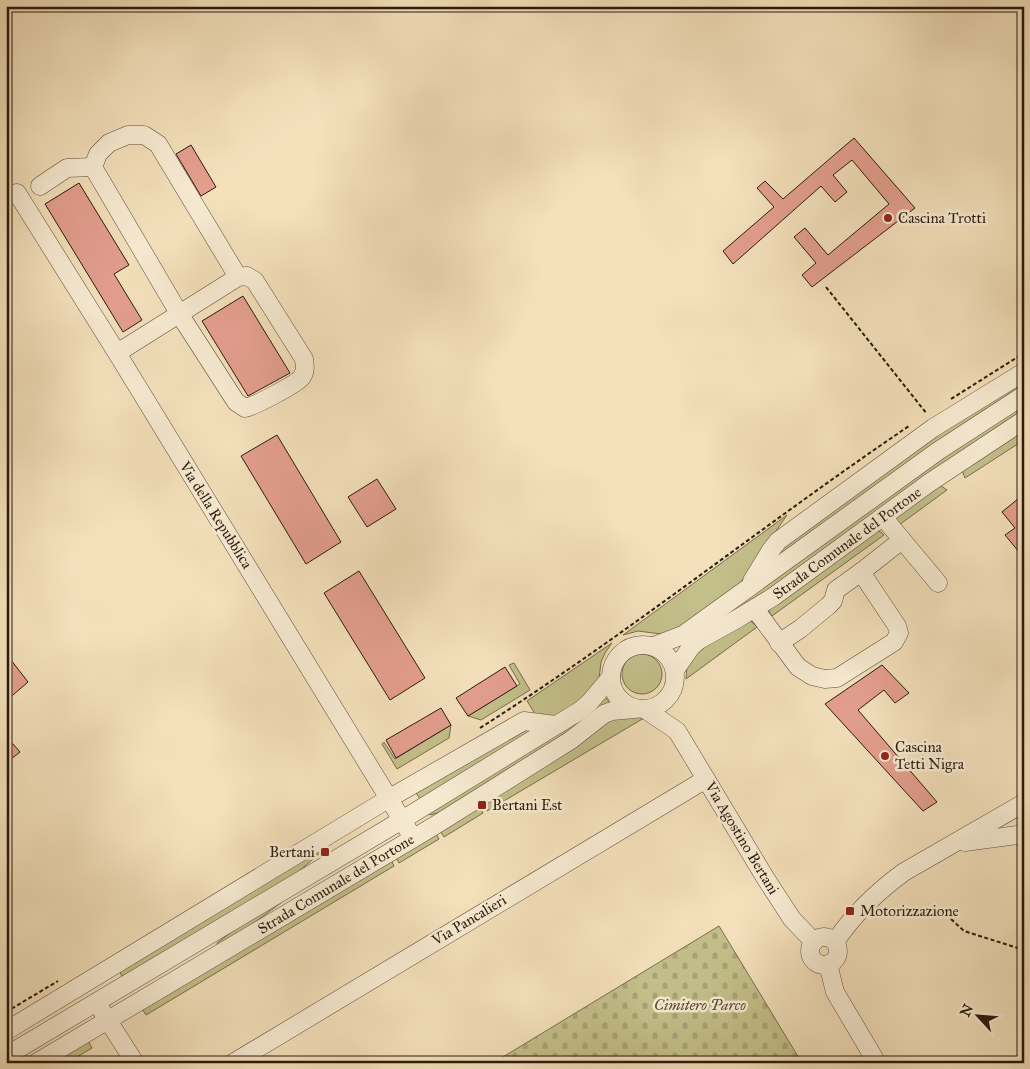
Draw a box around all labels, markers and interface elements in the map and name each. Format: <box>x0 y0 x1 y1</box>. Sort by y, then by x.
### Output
place label: Cascina Trotti <box>898 209 986 227</box>
marker: Cascina Trotti <box>882 212 894 224</box>
street label: Via della Repubblica <box>175 457 257 573</box>
street label: Strada Comunale del Portone <box>769 483 925 603</box>
place label: Cascina Tetti Nigra <box>895 738 965 773</box>
marker: Cascina Tetti Nigra <box>879 750 891 762</box>
street label: Via Agostino Bertani <box>701 777 783 898</box>
place label: Bertani Est <box>492 796 563 814</box>
marker: Bertani Est <box>476 799 488 811</box>
street label: Strada Comunale del Portone <box>255 830 417 938</box>
place label: Bertani <box>269 843 315 861</box>
marker: Bertani <box>319 846 331 858</box>
street label: Via Pancalieri <box>428 891 509 950</box>
place label: Motorizzazione <box>860 902 959 920</box>
marker: Motorizzazione <box>844 905 856 917</box>
north arrow <box>952 992 1002 1042</box>
park label: Cimitero Parco <box>654 996 746 1014</box>
text: N <box>957 1001 977 1020</box>

